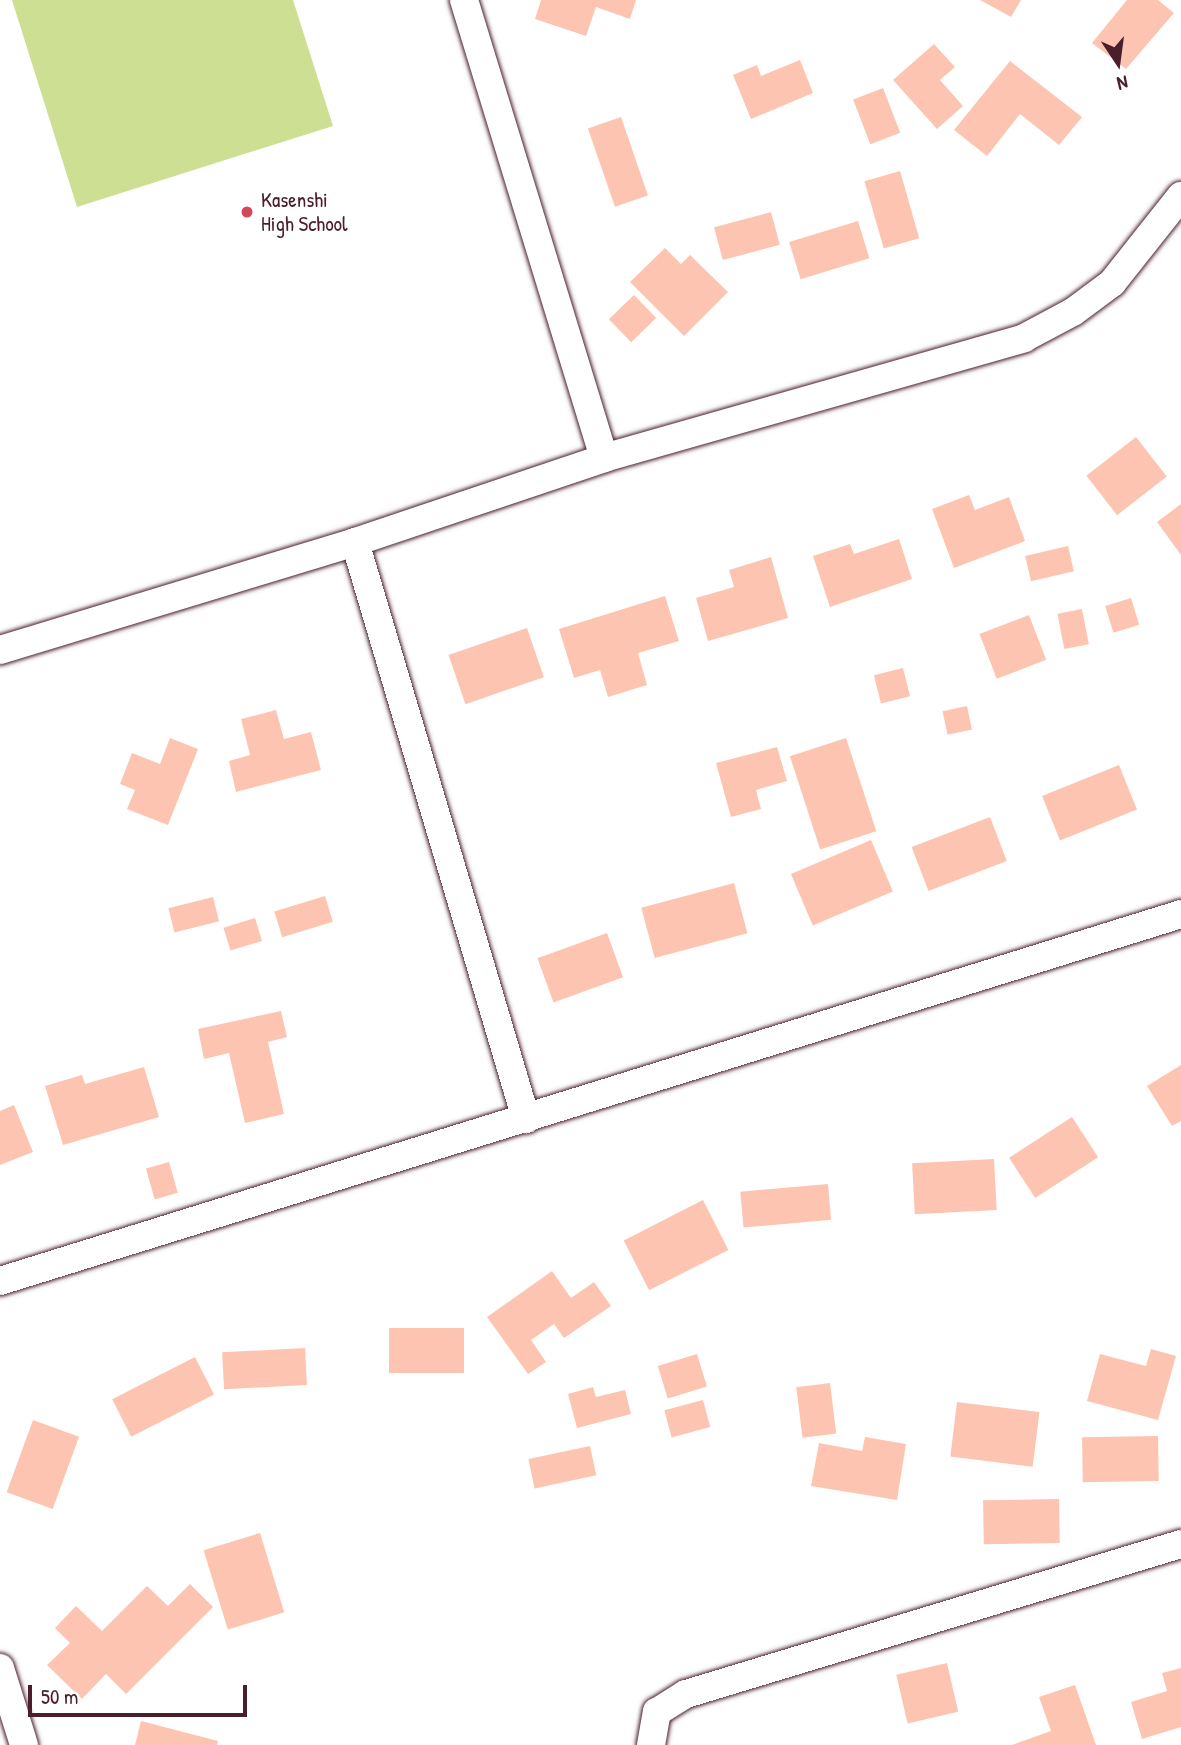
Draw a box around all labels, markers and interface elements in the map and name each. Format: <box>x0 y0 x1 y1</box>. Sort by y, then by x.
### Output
north arrow <box>1083 28 1153 98</box>
text: N <box>1115 70 1131 97</box>
place label: Kasenshi High School <box>261 187 348 237</box>
marker: Kasenshi High School <box>239 204 255 220</box>
scale bar <box>32 1672 250 1716</box>
text: 50 m <box>41 1682 78 1711</box>

